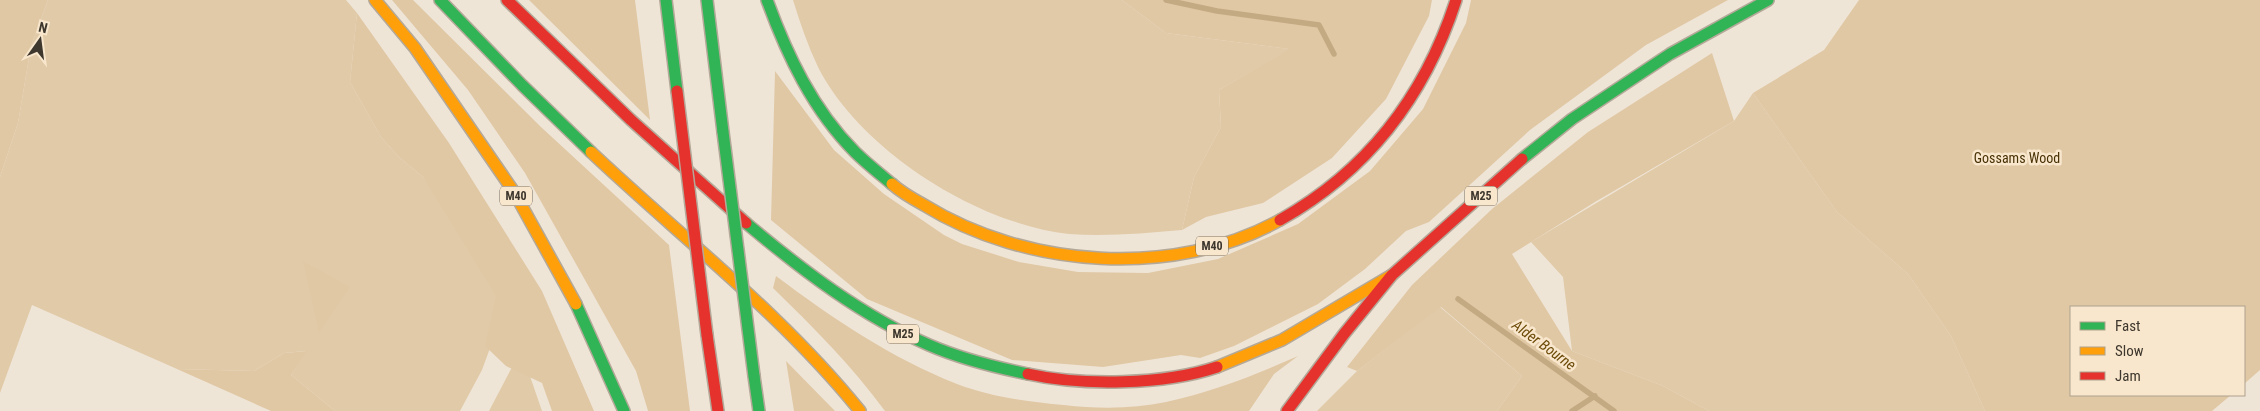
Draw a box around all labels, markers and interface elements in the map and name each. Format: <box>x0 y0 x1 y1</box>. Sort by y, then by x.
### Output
north arrow <box>15 15 65 65</box>
text: N <box>37 19 49 36</box>
park label: Gossams Wood <box>1974 150 2060 166</box>
road number: M40 <box>500 187 532 206</box>
road number: M25 <box>1465 187 1497 206</box>
road number: M40 <box>1196 237 1228 256</box>
legend <box>2070 306 2245 396</box>
water label: Alder Bourne <box>1508 315 1579 374</box>
text: Fast <box>2115 317 2140 335</box>
road number: M25 <box>887 324 919 344</box>
text: Slow <box>2115 342 2144 360</box>
text: Jam <box>2115 367 2141 385</box>

